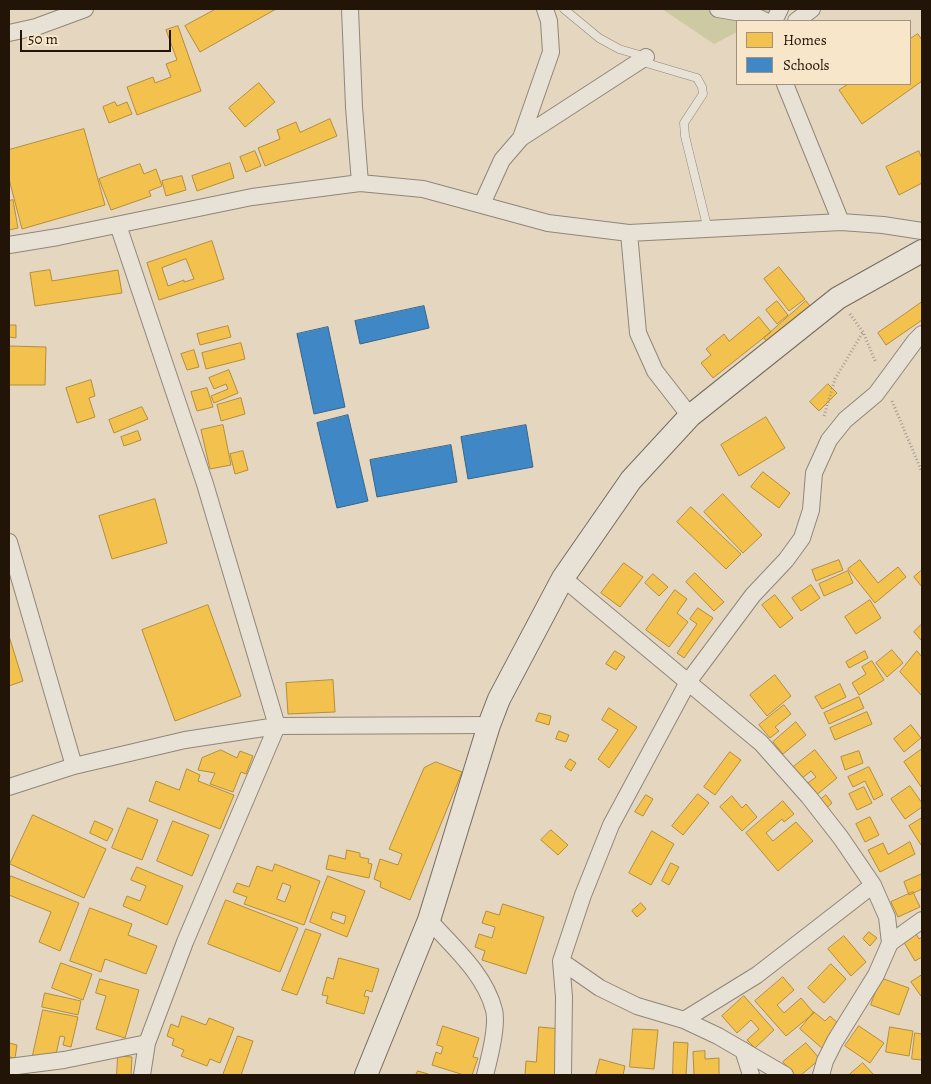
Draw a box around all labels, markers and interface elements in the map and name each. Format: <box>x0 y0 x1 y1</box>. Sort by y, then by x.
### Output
scale bar <box>22 20 174 52</box>
legend <box>736 20 911 85</box>
text: 50 m <box>28 29 58 49</box>
text: Homes <box>783 30 827 50</box>
text: Schools <box>783 55 830 75</box>

